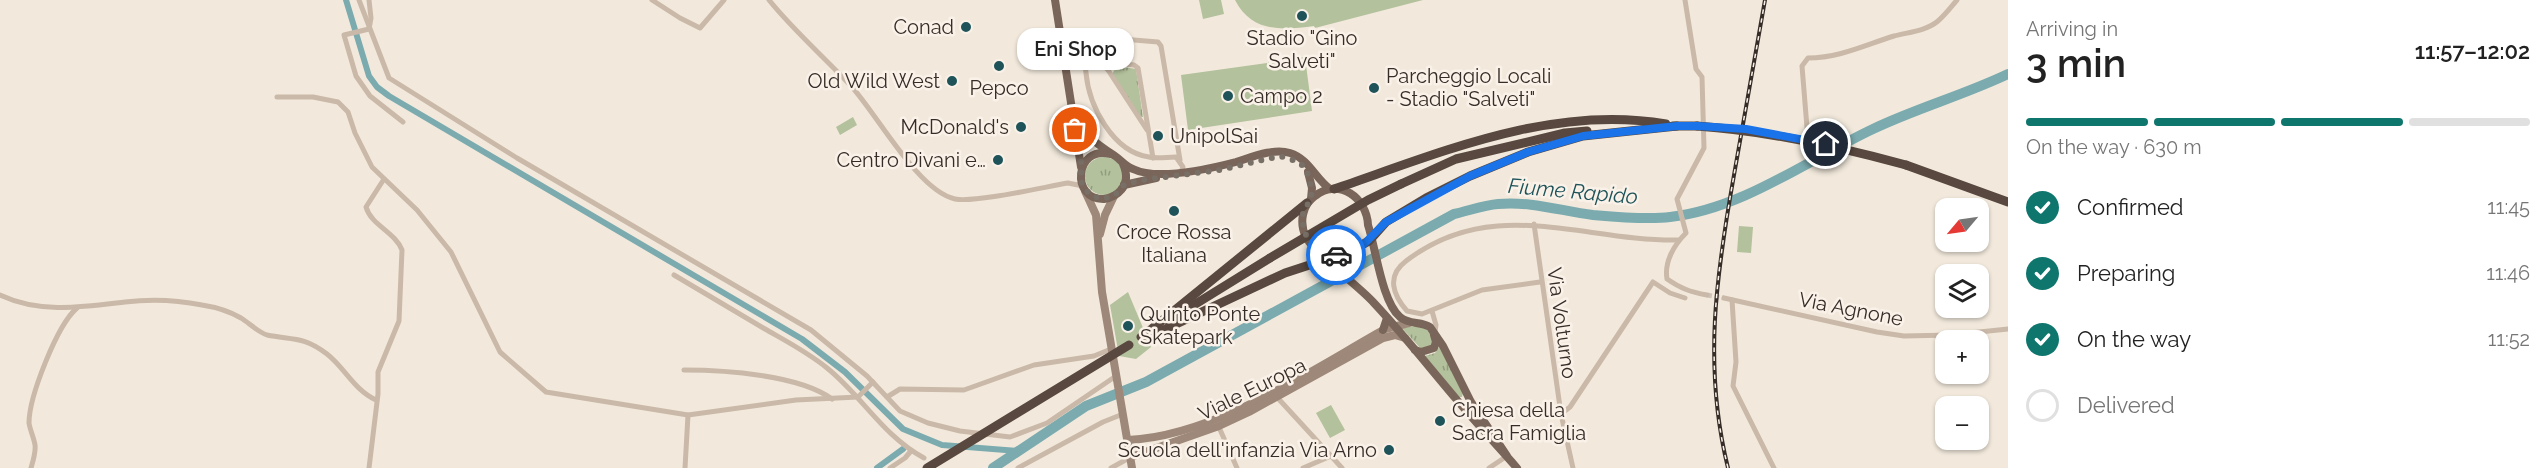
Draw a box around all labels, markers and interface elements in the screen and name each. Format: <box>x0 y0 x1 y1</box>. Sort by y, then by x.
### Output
marker: Stadio "Gino Salveti" <box>1295 9 1309 23</box>
place label: Conad <box>893 15 954 39</box>
text: Arriving in <box>2026 17 2118 41</box>
marker: Conad <box>959 20 973 34</box>
place label: Stadio "Gino Salveti" <box>1246 26 1358 73</box>
callout: Eni Shop <box>1016 28 1134 70</box>
text: Eni Shop <box>1034 37 1117 61</box>
text: 11:57–12:02 <box>2415 38 2530 64</box>
text: 3 min <box>2026 40 2126 86</box>
marker: Pepco <box>992 59 1006 73</box>
place label: Parcheggio Locali - Stadio "Salveti" <box>1386 64 1551 111</box>
place label: Old Wild West <box>807 69 940 93</box>
marker: Old Wild West <box>945 74 959 88</box>
place label: Pepco <box>969 76 1029 100</box>
marker: Parcheggio Locali - Stadio "Salveti" <box>1367 81 1381 95</box>
place label: Campo 2 <box>1240 84 1323 108</box>
marker: Campo 2 <box>1221 89 1235 103</box>
pin <box>1049 104 1100 155</box>
icon: bag <box>1058 113 1091 146</box>
place label: McDonald's <box>901 115 1009 139</box>
pin <box>1800 118 1851 169</box>
marker: McDonald's <box>1014 120 1028 134</box>
place label: UnipolSai <box>1170 124 1258 148</box>
icon: home <box>1809 127 1842 160</box>
marker: UnipolSai <box>1151 129 1165 143</box>
text: On the way · 630 m <box>2026 135 2202 159</box>
place label: Centro Divani e… <box>837 148 986 172</box>
marker: Centro Divani e… <box>991 153 1005 167</box>
water label: Fiume Rapido <box>1507 173 1639 209</box>
icon: check <box>2026 191 2059 224</box>
text: Confirmed <box>2077 194 2184 220</box>
text: 11:45 <box>2487 195 2530 219</box>
north arrow <box>1935 198 1989 252</box>
map controls <box>1935 198 1989 450</box>
marker: Croce Rossa Italiana <box>1167 204 1181 218</box>
place label: Croce Rossa Italiana <box>1117 220 1231 267</box>
courier <box>1306 225 1366 285</box>
icon: car <box>1320 239 1353 272</box>
icon: check <box>2026 257 2059 290</box>
text: Preparing <box>2077 260 2175 286</box>
text: 11:46 <box>2486 261 2530 285</box>
button: layers <box>1935 264 1989 318</box>
street label: Via Volturno <box>1542 266 1582 380</box>
street label: Via Agnone <box>1797 287 1905 331</box>
place label: Quinto Ponte Skatepark <box>1140 302 1261 349</box>
marker: Quinto Ponte Skatepark <box>1121 319 1135 333</box>
icon: check <box>2026 323 2059 356</box>
text: On the way <box>2077 326 2191 352</box>
text: 11:52 <box>2488 327 2530 351</box>
button: + <box>1935 330 1989 384</box>
street label: Viale Europa <box>1194 353 1310 425</box>
text: Delivered <box>2077 392 2175 418</box>
button: − <box>1935 396 1989 450</box>
place label: Chiesa della Sacra Famiglia <box>1452 398 1586 445</box>
marker: Chiesa della Sacra Famiglia <box>1433 414 1447 428</box>
place label: Scuola dell'infanzia Via Arno <box>1118 438 1377 462</box>
marker: Scuola dell'infanzia Via Arno <box>1382 443 1396 457</box>

